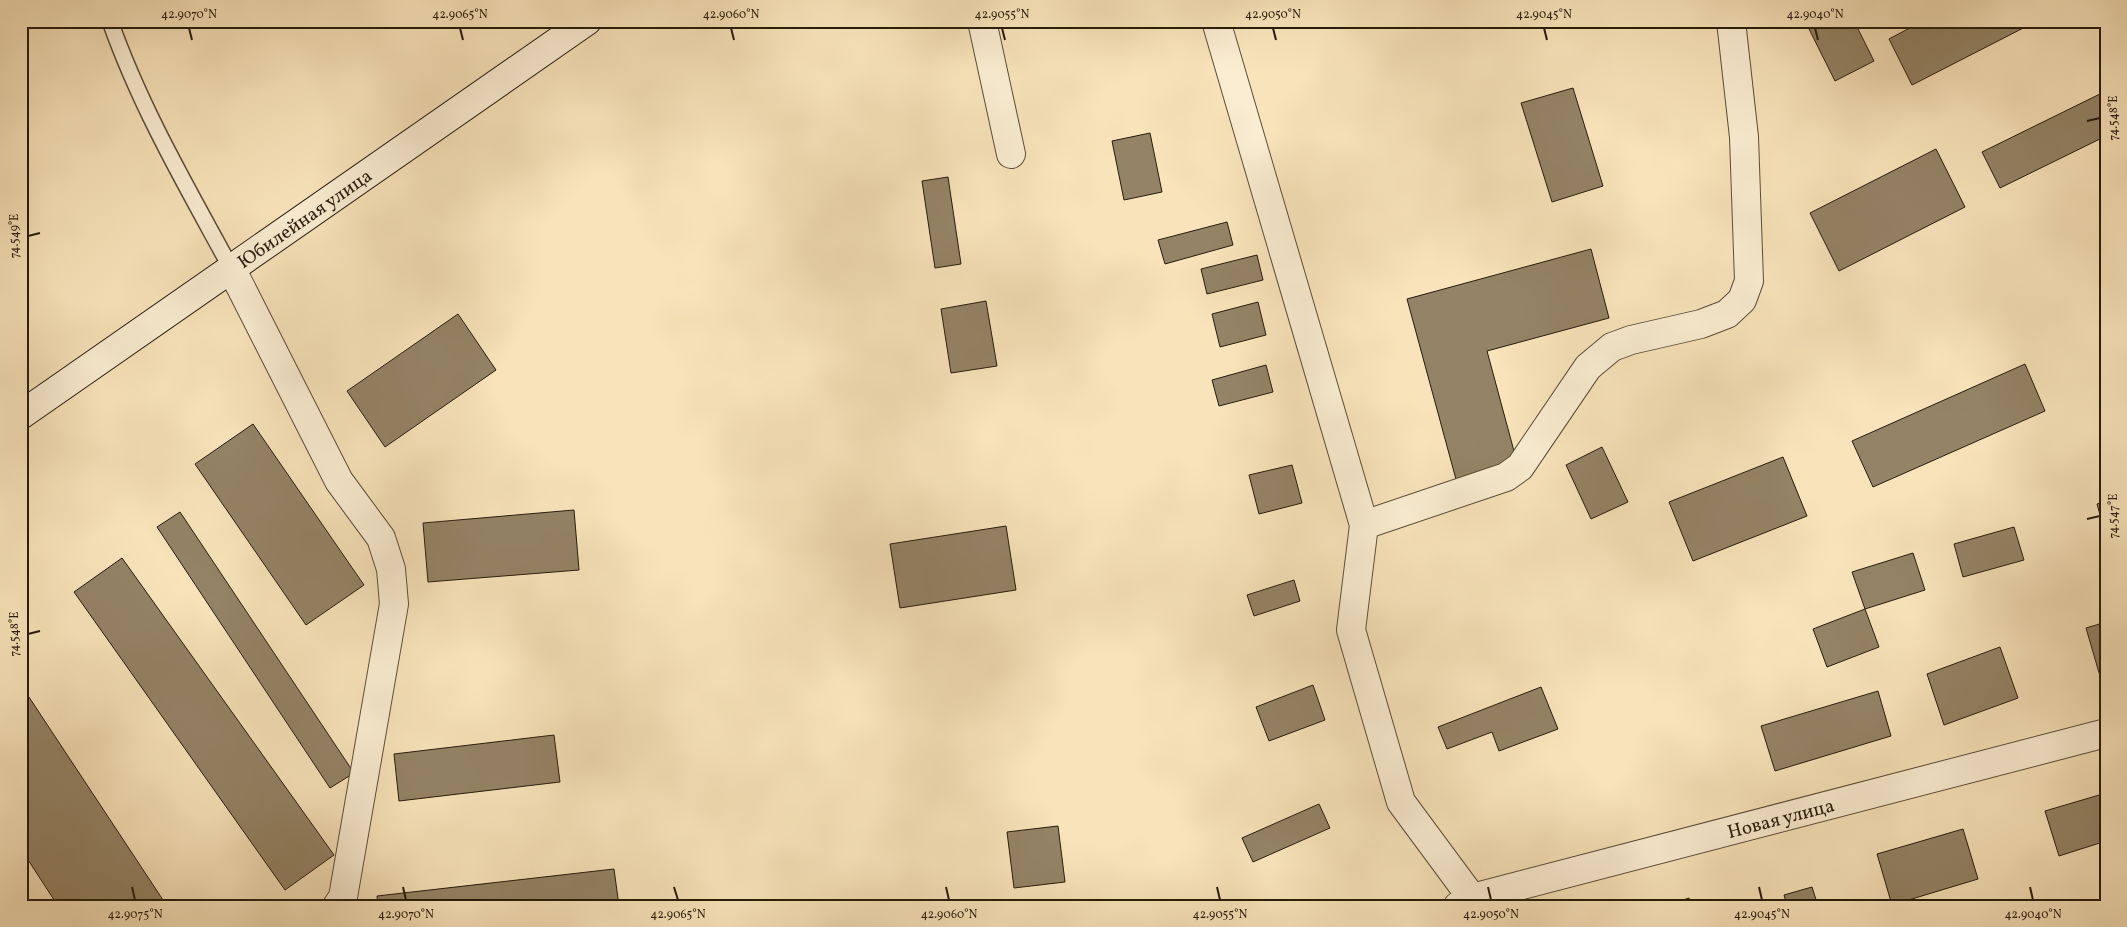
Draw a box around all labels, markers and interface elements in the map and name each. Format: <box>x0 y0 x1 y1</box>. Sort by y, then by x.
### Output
text: 42.9070°N <box>161 7 217 23</box>
text: 42.9065°N <box>432 7 488 23</box>
text: 42.9060°N <box>703 7 759 23</box>
text: 42.9055°N <box>975 7 1030 23</box>
text: 42.9050°N <box>1245 7 1301 23</box>
text: 42.9045°N <box>1516 7 1572 23</box>
text: 42.9040°N <box>1786 7 1844 23</box>
text: 74.548°E <box>2106 96 2122 140</box>
street label: Юбилейная улица <box>233 163 378 276</box>
text: 74.549°E <box>7 214 23 258</box>
text: 74.547°E <box>2106 494 2122 538</box>
text: 74.548°E <box>7 612 23 656</box>
street label: Новая улица <box>1725 793 1837 846</box>
text: 42.9075°N <box>107 907 163 923</box>
text: 42.9070°N <box>378 907 434 923</box>
text: 42.9065°N <box>650 907 706 923</box>
text: 42.9060°N <box>921 907 977 923</box>
text: 42.9055°N <box>1193 907 1248 923</box>
text: 42.9050°N <box>1463 907 1519 923</box>
text: 42.9045°N <box>1734 907 1790 923</box>
text: 42.9040°N <box>2004 907 2062 923</box>

